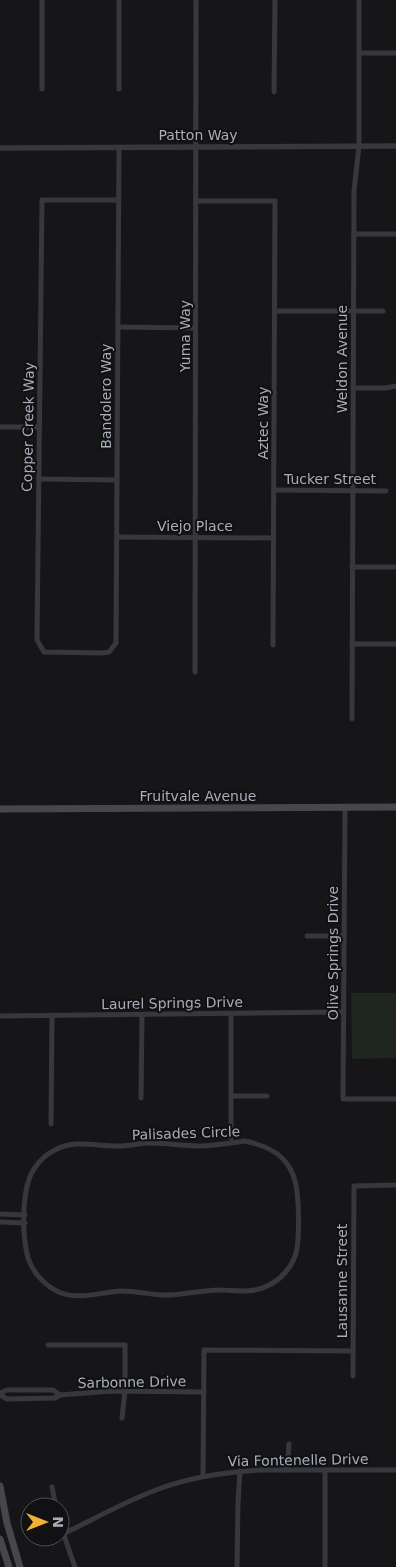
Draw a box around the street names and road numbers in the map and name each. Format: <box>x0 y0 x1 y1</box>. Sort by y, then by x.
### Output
street label: Patton Way <box>158 127 238 143</box>
street label: Yuma Way <box>177 300 193 373</box>
street label: Weldon Avenue <box>334 305 350 413</box>
street label: Bandolero Way <box>98 343 114 449</box>
street label: Copper Creek Way <box>19 362 37 492</box>
street label: Aztec Way <box>255 387 271 460</box>
street label: Tucker Street <box>283 471 376 487</box>
street label: Viejo Place <box>157 518 233 534</box>
street label: Fruitvale Avenue <box>140 788 256 804</box>
street label: Olive Springs Drive <box>325 886 341 1020</box>
street label: Laurel Springs Drive <box>101 994 243 1012</box>
street label: Palisades Circle <box>131 1123 241 1143</box>
street label: Lausanne Street <box>334 1223 350 1338</box>
street label: Sarbonne Drive <box>77 1373 187 1391</box>
street label: Via Fontenelle Drive <box>227 1451 369 1469</box>

